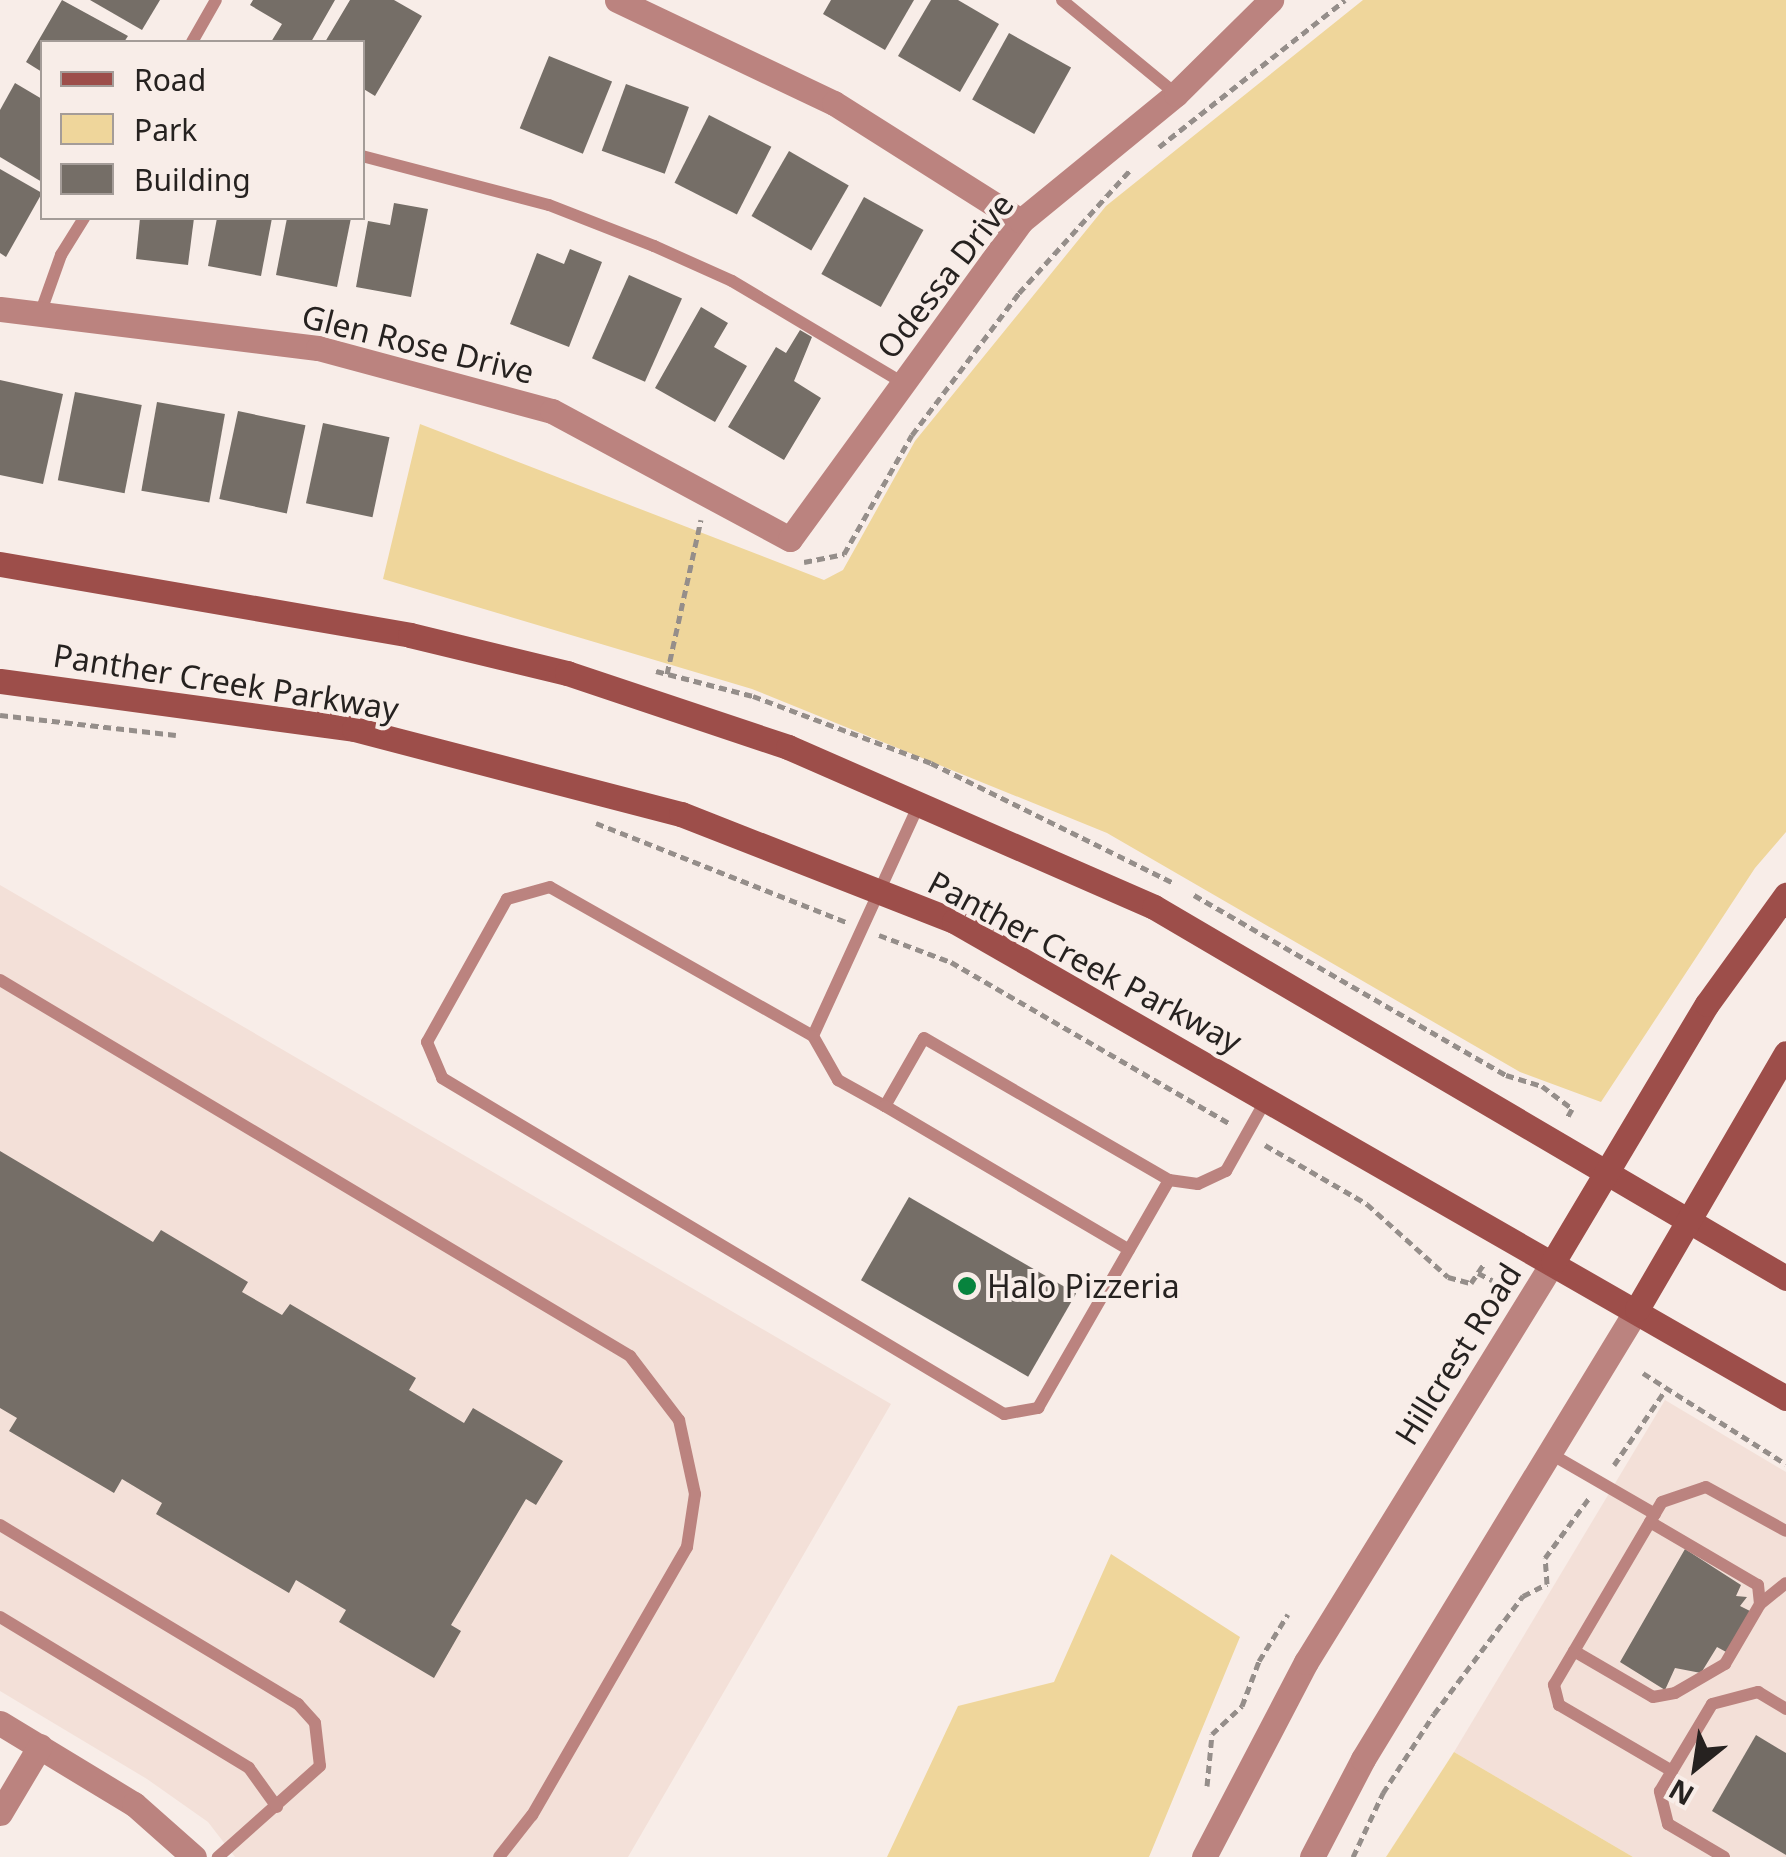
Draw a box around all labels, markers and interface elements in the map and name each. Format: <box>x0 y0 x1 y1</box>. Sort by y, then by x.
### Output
legend <box>40 40 365 220</box>
text: Road <box>134 59 206 100</box>
text: Park <box>134 109 197 150</box>
text: Building <box>134 159 251 200</box>
street label: Odessa Drive <box>869 186 1021 366</box>
street label: Glen Rose Drive <box>298 297 538 391</box>
street label: Panther Creek Parkway <box>50 636 402 728</box>
street label: Panther Creek Parkway <box>922 863 1248 1061</box>
street label: Hillcrest Road <box>1387 1256 1529 1452</box>
place label: Halo Pizzeria <box>987 1267 1180 1305</box>
marker: Halo Pizzeria <box>956 1275 978 1297</box>
north arrow <box>1646 1717 1746 1817</box>
text: N <box>1662 1771 1700 1815</box>

